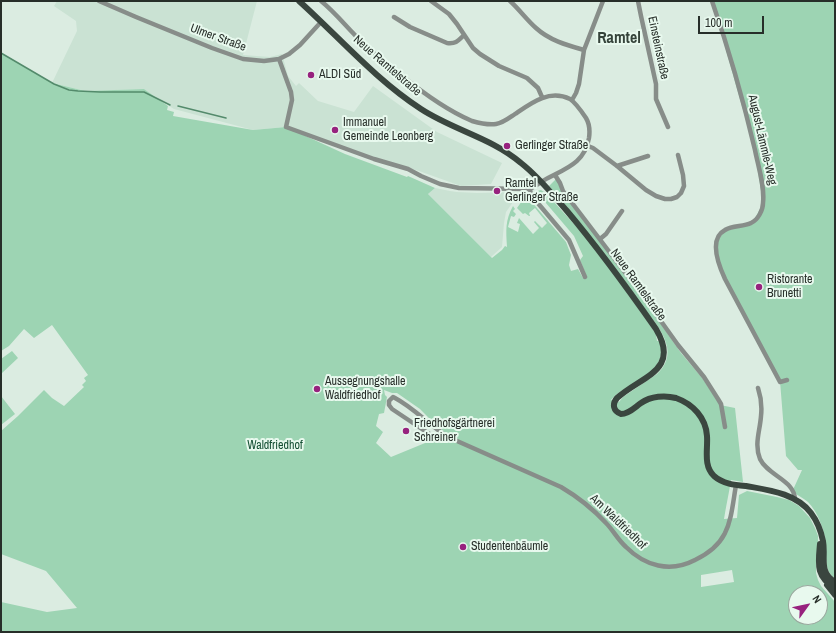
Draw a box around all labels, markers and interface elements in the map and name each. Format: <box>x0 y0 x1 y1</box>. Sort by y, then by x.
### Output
scale bar <box>700 8 766 34</box>
street label: Einsteinstraße <box>644 15 672 81</box>
text: 100 m <box>705 15 732 31</box>
street label: Ulmer Straße <box>188 21 248 55</box>
district label: Ramtel <box>597 29 641 49</box>
street label: Neue Ramtelstraße <box>350 33 424 99</box>
place label: ALDI Süd <box>319 68 361 82</box>
marker: ALDI Süd <box>306 70 316 80</box>
street label: August-Lämmle-Weg <box>745 93 779 187</box>
place label: Immanuel Gemeinde Leonberg <box>343 116 433 144</box>
marker: Immanuel Gemeinde Leonberg <box>330 125 340 135</box>
place label: Gerlinger Straße <box>515 139 588 153</box>
marker: Gerlinger Straße <box>502 141 512 151</box>
place label: Ramtel Gerlinger Straße <box>505 177 578 205</box>
marker: Ramtel Gerlinger Straße <box>492 186 502 196</box>
street label: Neue Ramtelstraße <box>607 246 669 324</box>
place label: Ristorante Brunetti <box>767 273 812 301</box>
marker: Ristorante Brunetti <box>754 282 764 292</box>
place label: Aussegnungshalle Waldfriedhof <box>325 375 405 403</box>
marker: Aussegnungshalle Waldfriedhof <box>312 384 322 394</box>
place label: Friedhofsgärtnerei Schreiner <box>414 417 495 445</box>
marker: Friedhofsgärtnerei Schreiner <box>401 426 411 436</box>
park label: Waldfriedhof <box>247 439 303 453</box>
street label: Am Waldfriedhof <box>587 491 649 553</box>
place label: Studentenbäumle <box>471 540 548 554</box>
marker: Studentenbäumle <box>458 542 468 552</box>
north arrow <box>788 585 828 625</box>
text: N <box>810 592 825 606</box>

